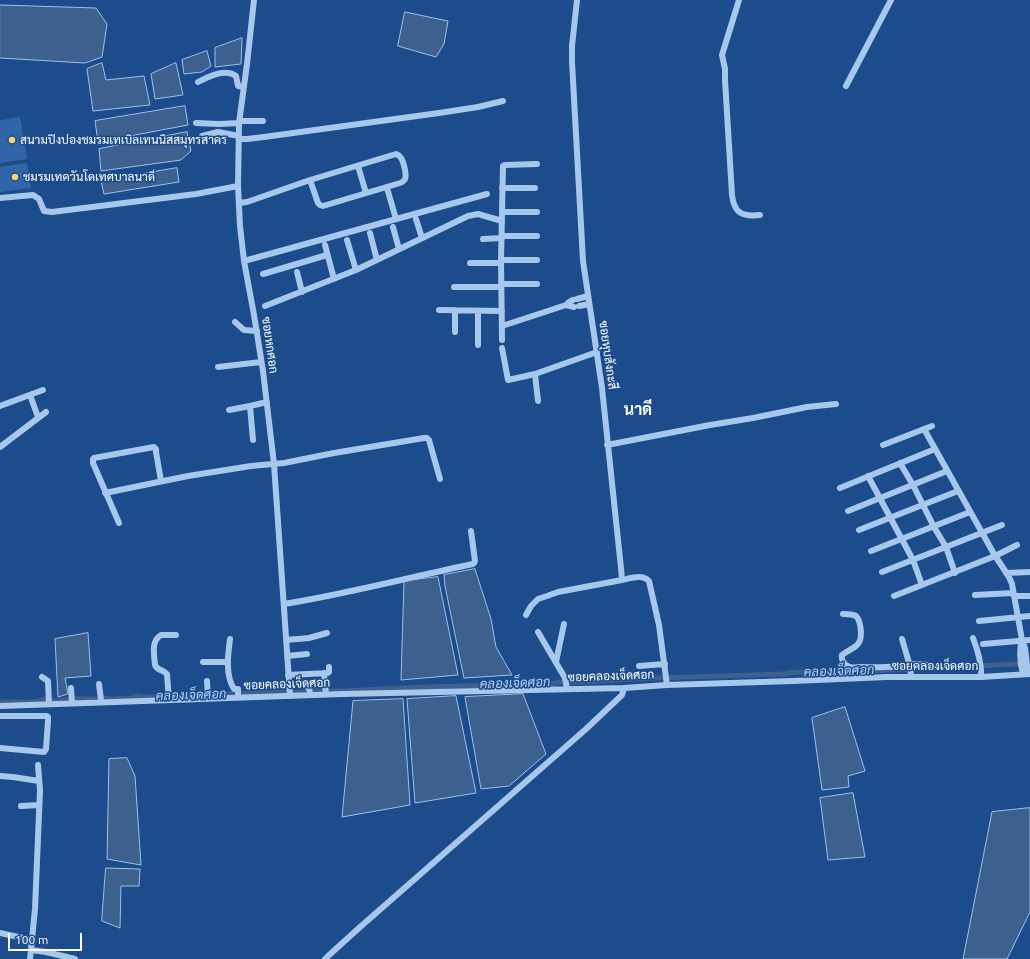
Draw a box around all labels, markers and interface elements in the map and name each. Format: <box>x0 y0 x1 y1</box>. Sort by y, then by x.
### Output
place label: สนามปิงปองชมรมเทเบิลเทนนิสสมุทรสาคร <box>20 133 227 147</box>
marker: สนามปิงปองชมรมเทเบิลเทนนิสสมุทรสาคร <box>7 135 17 145</box>
place label: ชมรมเทควันโดเทศบาลนาดี <box>23 170 155 184</box>
marker: ชมรมเทควันโดเทศบาลนาดี <box>10 172 20 182</box>
street label: ซอยหกศอก <box>259 316 281 374</box>
street label: ซอยหุบสังกะสี <box>596 320 620 390</box>
district label: นาดี <box>624 400 652 420</box>
street label: ซอยคลองเจ็ดศอก <box>892 659 978 673</box>
water label: คลองเจ็ดศอก <box>803 662 875 680</box>
street label: ซอยคลองเจ็ดศอก <box>567 667 655 685</box>
water label: คลองเจ็ดศอก <box>479 674 551 692</box>
street label: ซอยคลองเจ็ดศอก <box>243 675 331 693</box>
water label: คลองเจ็ดศอก <box>155 686 227 704</box>
scale bar <box>10 925 84 951</box>
text: 100 m <box>15 933 48 946</box>

